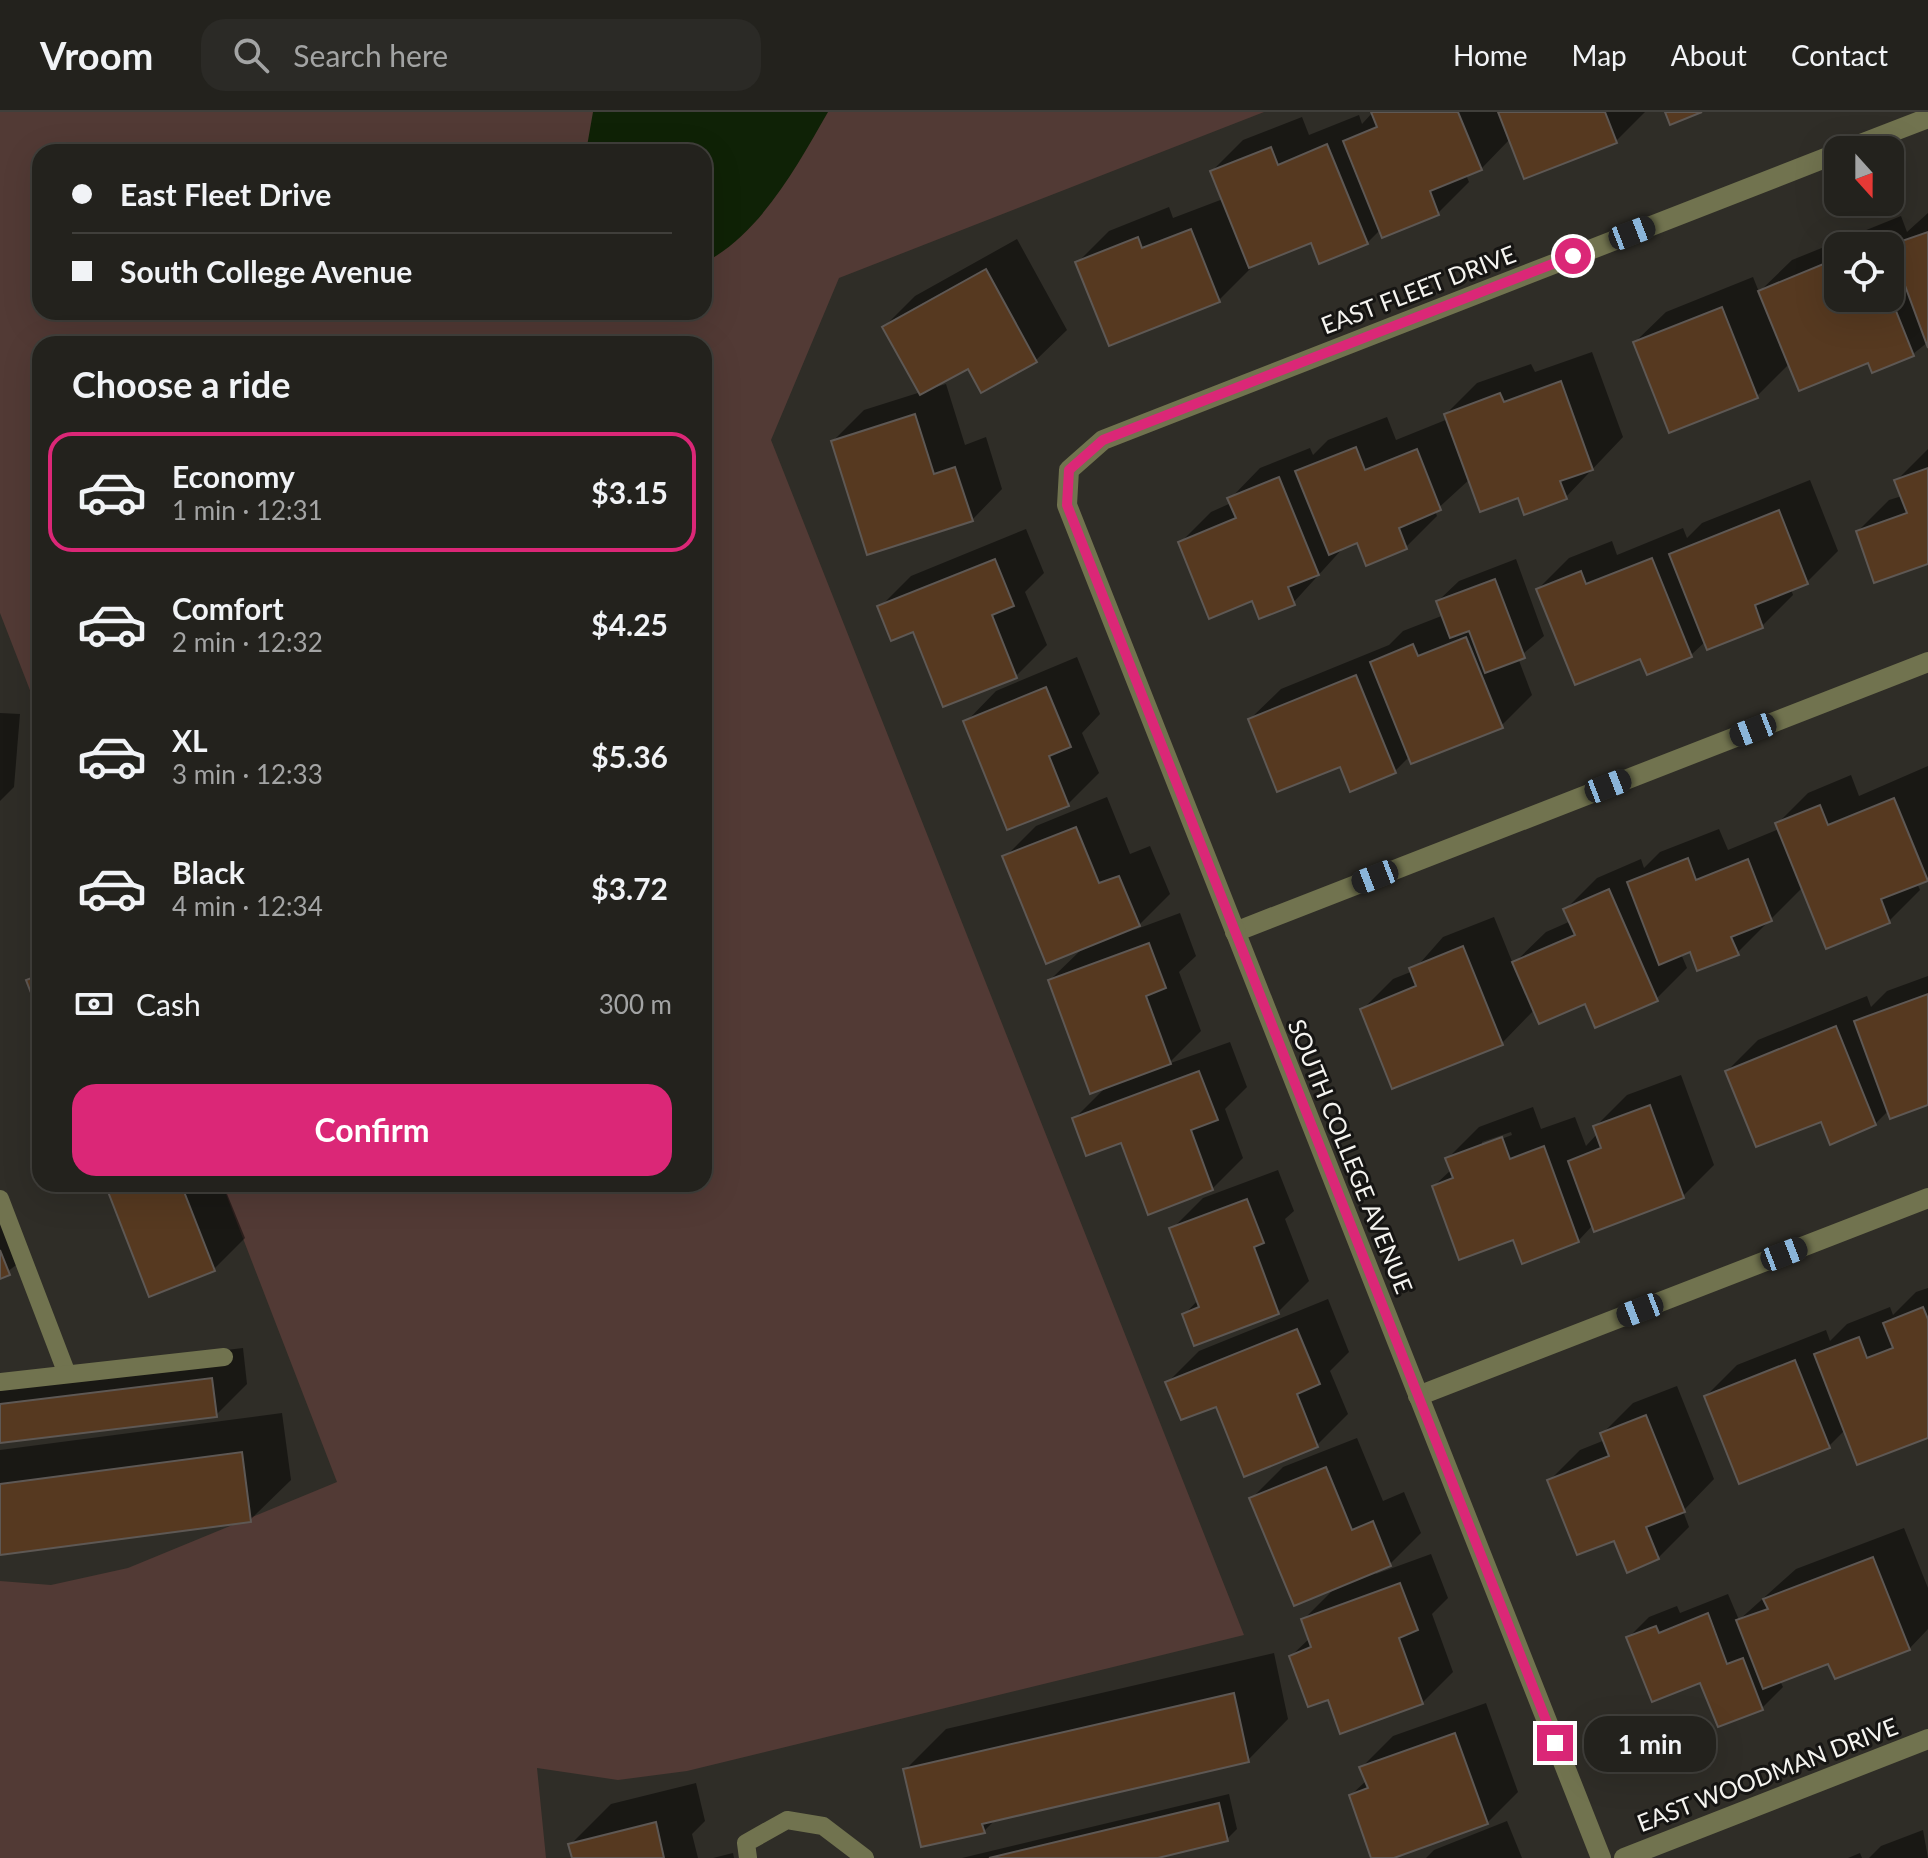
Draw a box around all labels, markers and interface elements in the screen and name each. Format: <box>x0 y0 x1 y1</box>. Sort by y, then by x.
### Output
search box <box>201 19 761 91</box>
text: Vroom <box>40 32 153 78</box>
icon: search <box>229 33 273 77</box>
text: Search here <box>293 37 448 73</box>
text: Home <box>1453 38 1528 72</box>
text: Map <box>1572 38 1627 72</box>
text: About <box>1671 38 1747 72</box>
text: Contact <box>1791 38 1888 72</box>
north arrow <box>1824 136 1904 216</box>
map controls <box>1824 136 1904 312</box>
text: East Fleet Drive <box>120 176 331 212</box>
car <box>1605 213 1659 253</box>
button: locate <box>1824 232 1904 312</box>
route start <box>1555 238 1591 274</box>
street label: EAST FLEET DRIVE <box>1317 239 1519 339</box>
text: South College Avenue <box>120 253 412 289</box>
text: Choose a ride <box>72 362 291 406</box>
icon: car <box>76 456 148 528</box>
text: Economy <box>172 458 295 494</box>
text: $3.15 <box>591 474 668 510</box>
text: 1 min · 12:31 <box>172 494 323 526</box>
icon: car <box>76 588 148 660</box>
text: Comfort <box>172 590 284 626</box>
text: $4.25 <box>591 606 668 642</box>
text: 2 min · 12:32 <box>172 626 323 658</box>
car <box>1726 710 1780 750</box>
icon: car <box>76 720 148 792</box>
text: XL <box>172 722 208 758</box>
text: $5.36 <box>591 738 668 774</box>
text: 3 min · 12:33 <box>172 758 323 790</box>
car <box>1581 766 1635 806</box>
icon: car <box>76 852 148 924</box>
text: Black <box>172 854 245 890</box>
car <box>1348 857 1402 897</box>
text: $3.72 <box>591 870 668 906</box>
text: 4 min · 12:34 <box>172 890 323 922</box>
icon: cash <box>72 982 116 1026</box>
text: Cash <box>136 986 201 1022</box>
text: 300 m <box>599 988 672 1020</box>
street label: SOUTH COLLEGE AVENUE <box>1283 1015 1419 1297</box>
button: Confirm <box>72 1084 672 1176</box>
car <box>1757 1234 1811 1274</box>
car <box>1613 1290 1667 1330</box>
street label: EAST WOODMAN DRIVE <box>1633 1711 1901 1837</box>
callout: 1 min <box>1583 1715 1715 1771</box>
route end <box>1537 1725 1573 1761</box>
text: 1 min <box>1618 1728 1682 1760</box>

